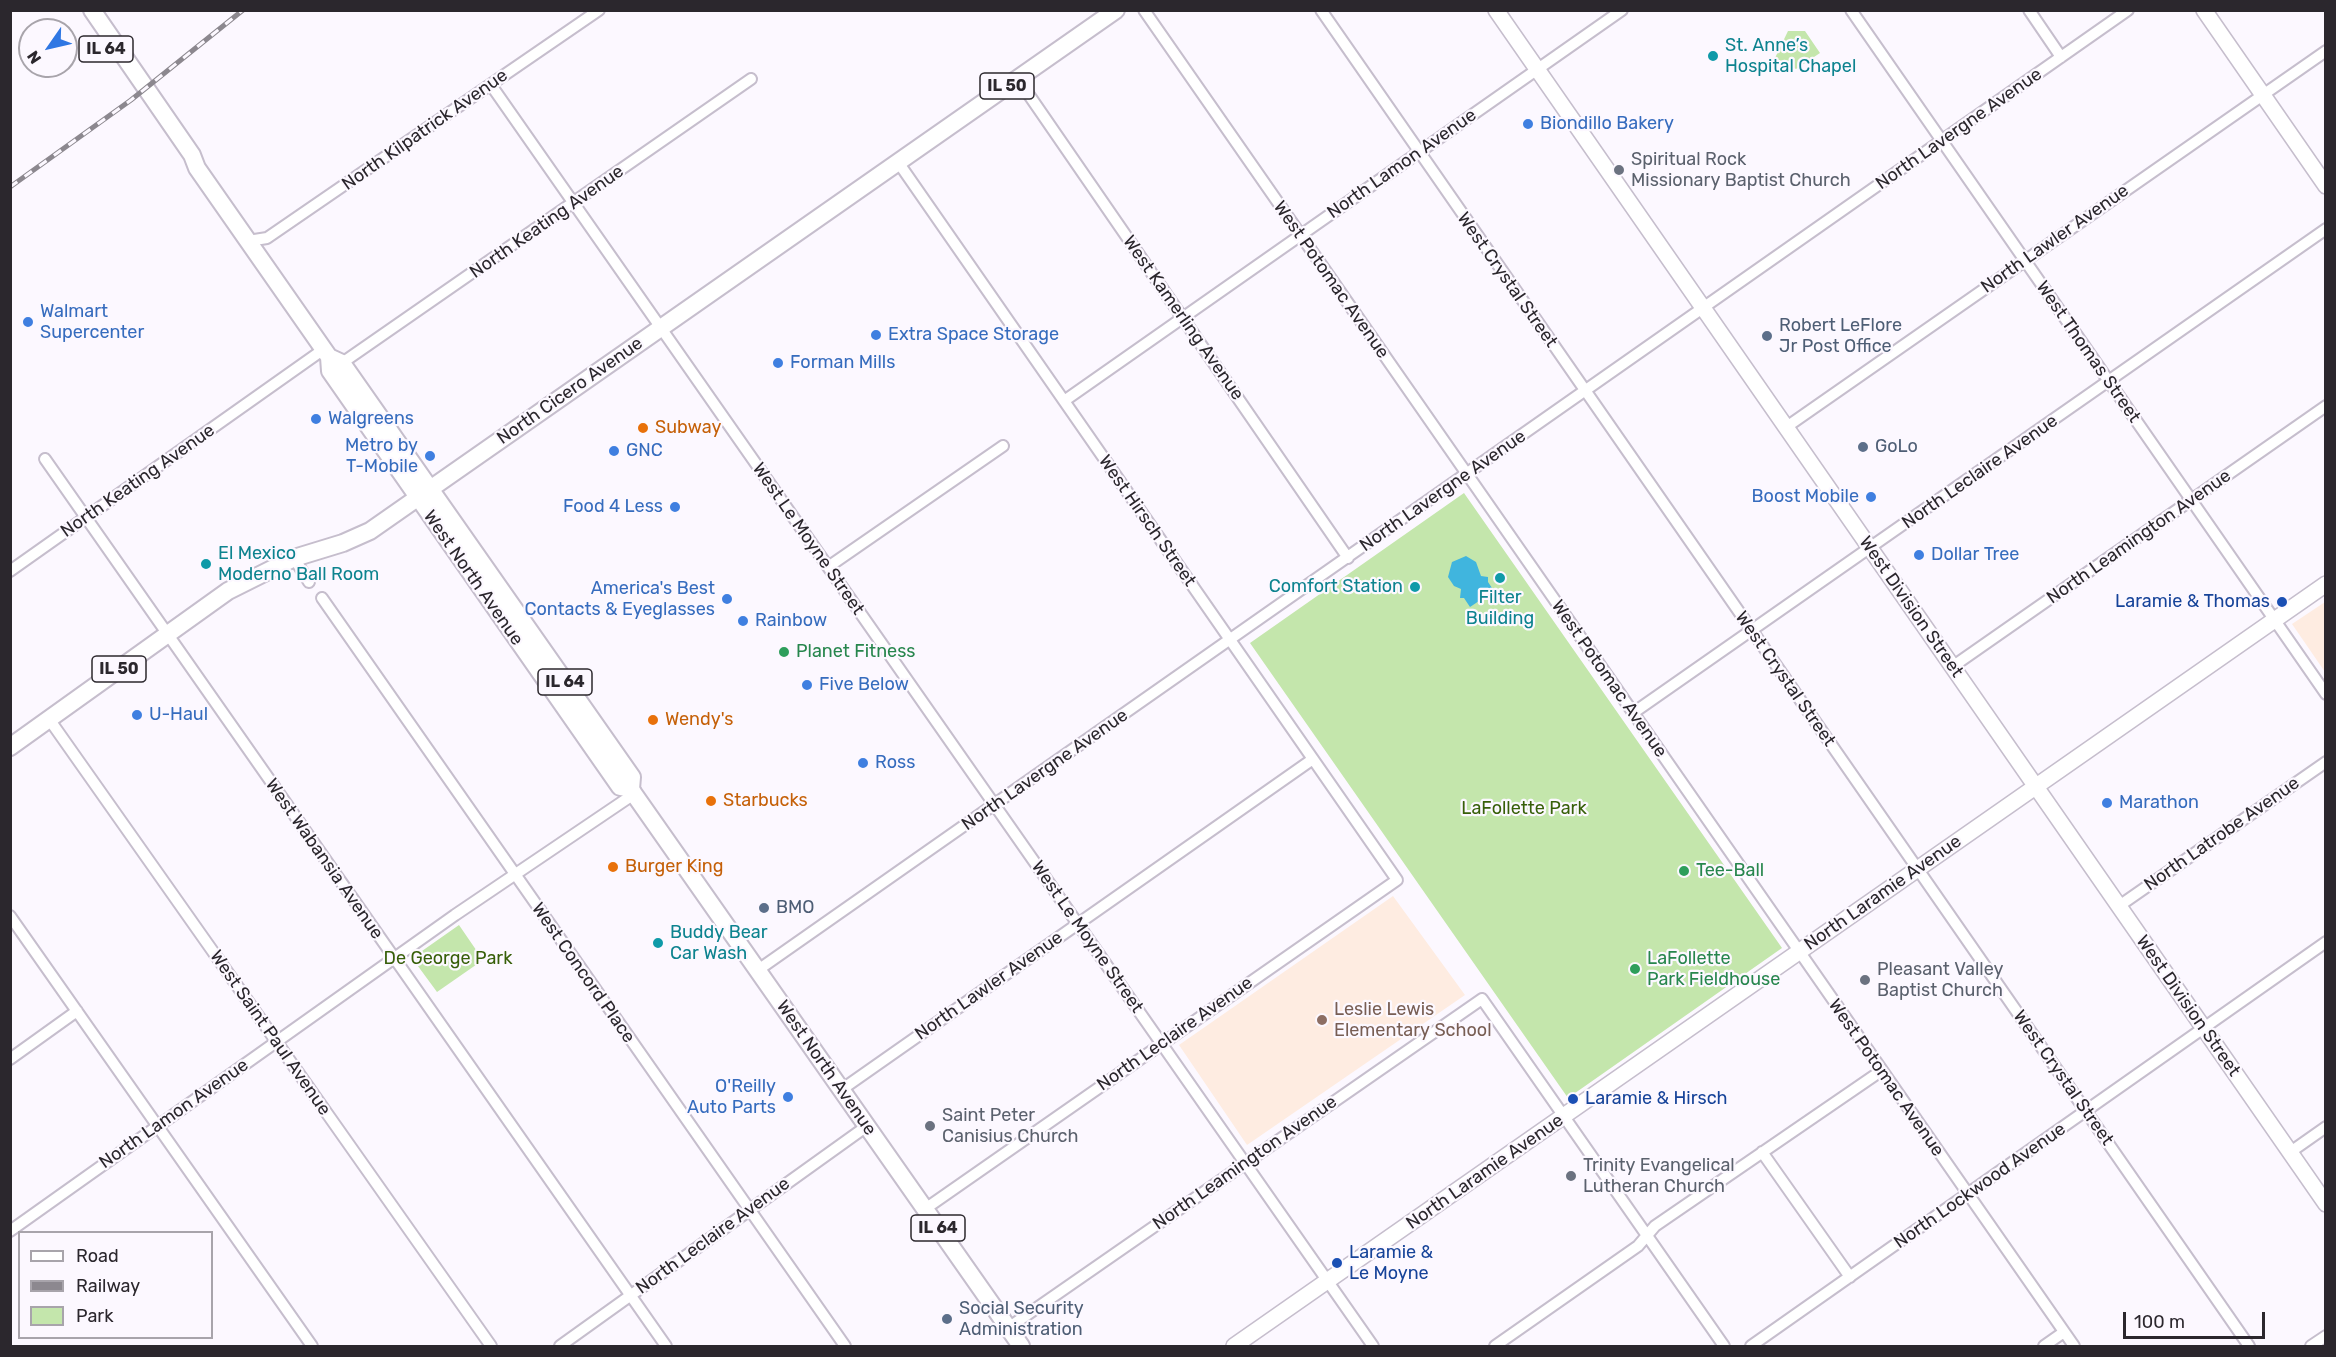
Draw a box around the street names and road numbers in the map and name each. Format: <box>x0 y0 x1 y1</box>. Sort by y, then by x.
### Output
road number: IL 64 <box>79 36 133 62</box>
street label: North Lavergne Avenue <box>1872 64 2046 194</box>
street label: North Kilpatrick Avenue <box>338 65 512 195</box>
road number: IL 50 <box>980 73 1034 99</box>
street label: North Lamon Avenue <box>1323 104 1481 224</box>
street label: North Keating Avenue <box>466 161 628 283</box>
street label: North Lawler Avenue <box>1977 180 2133 298</box>
street label: West Potomac Avenue <box>1268 197 1394 363</box>
street label: West Crystal Street <box>1452 208 1562 352</box>
street label: West Kamerling Avenue <box>1118 231 1248 405</box>
street label: West Thomas Street <box>2031 277 2145 427</box>
street label: North Cicero Avenue <box>493 333 647 449</box>
street label: North Leclaire Avenue <box>1898 410 2062 534</box>
street label: North Keating Avenue <box>57 420 219 542</box>
street label: North Lavergne Avenue <box>1356 426 1530 556</box>
street label: West Hirsch Street <box>1094 451 1200 591</box>
street label: West Le Moyne Street <box>747 459 869 619</box>
street label: North Leamington Avenue <box>2043 465 2235 609</box>
street label: West North Avenue <box>418 506 528 650</box>
street label: West Division Street <box>1854 532 1968 682</box>
street label: West Potomac Avenue <box>1546 596 1672 762</box>
street label: West Crystal Street <box>1730 607 1840 751</box>
road number: IL 50 <box>92 656 146 682</box>
road number: IL 64 <box>538 669 592 695</box>
street label: North Lavergne Avenue <box>958 705 1132 835</box>
street label: North Latrobe Avenue <box>2140 772 2304 896</box>
street label: West Wabansia Avenue <box>260 775 388 943</box>
street label: North Laramie Avenue <box>1800 831 1966 955</box>
street label: West Le Moyne Street <box>1026 857 1148 1017</box>
street label: West Concord Place <box>527 899 639 1047</box>
street label: North Lawler Avenue <box>911 927 1067 1045</box>
street label: West Division Street <box>2131 931 2245 1081</box>
street label: West Saint Paul Avenue <box>205 946 335 1120</box>
street label: North Leclaire Avenue <box>1093 972 1257 1096</box>
street label: West Potomac Avenue <box>1823 995 1949 1161</box>
street label: West North Avenue <box>771 996 881 1140</box>
street label: West Crystal Street <box>2008 1006 2118 1150</box>
street label: North Lamon Avenue <box>95 1054 253 1174</box>
street label: North Leamington Avenue <box>1149 1091 1341 1235</box>
street label: North Laramie Avenue <box>1402 1110 1568 1234</box>
street label: North Lockwood Avenue <box>1890 1118 2070 1254</box>
street label: North Leclaire Avenue <box>632 1173 794 1299</box>
road number: IL 64 <box>911 1215 965 1241</box>

